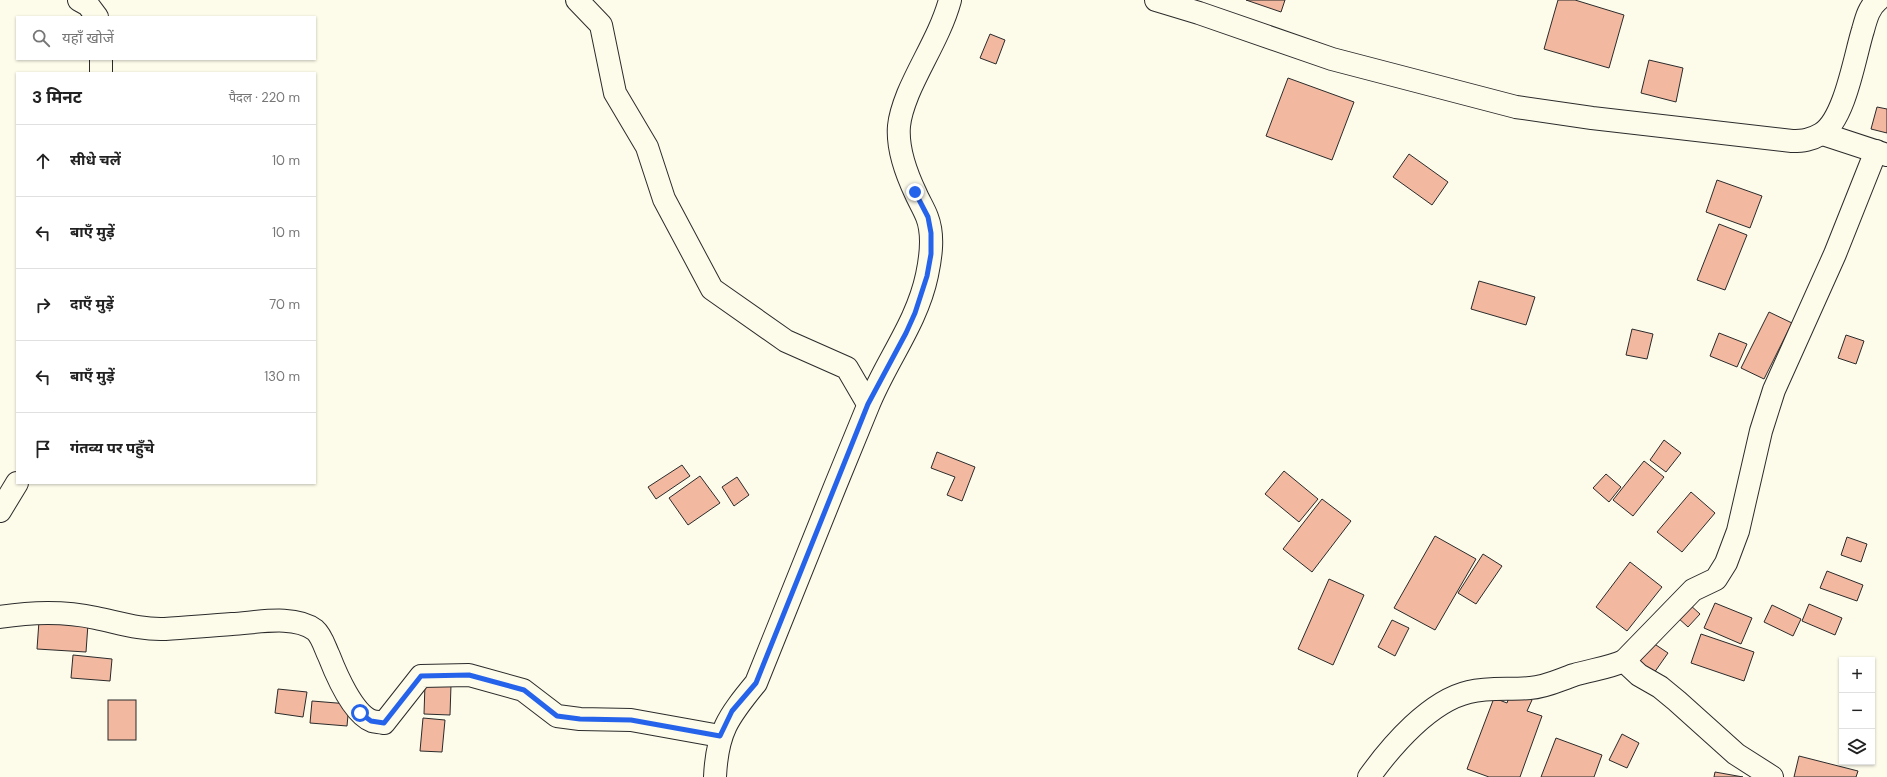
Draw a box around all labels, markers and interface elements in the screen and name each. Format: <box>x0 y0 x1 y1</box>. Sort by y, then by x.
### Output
search box <box>16 16 316 60</box>
icon: search <box>30 27 52 49</box>
text: यहाँ खोजें <box>62 28 114 48</box>
text: 3 मिनट <box>32 86 82 108</box>
text: पैदल · 220 m <box>229 89 300 106</box>
icon: ahead <box>32 150 54 172</box>
text: सीधे चलें <box>70 150 121 170</box>
text: 10 m <box>272 152 300 169</box>
route end <box>906 183 924 201</box>
icon: left <box>32 222 54 244</box>
text: बाएँ मुड़ें <box>70 222 115 242</box>
text: 10 m <box>272 224 300 241</box>
icon: right <box>32 294 54 316</box>
text: दाएँ मुड़ें <box>70 294 114 314</box>
text: 70 m <box>269 296 300 313</box>
icon: left <box>32 366 54 388</box>
text: बाएँ मुड़ें <box>70 366 115 386</box>
text: 130 m <box>264 368 300 385</box>
icon: arrive <box>32 438 54 460</box>
text: गंतव्य पर पहुँचे <box>70 438 154 458</box>
map controls <box>1839 657 1875 765</box>
button: + <box>1839 657 1875 693</box>
button: − <box>1839 693 1875 729</box>
route start <box>351 704 369 722</box>
button: layers <box>1839 729 1875 765</box>

